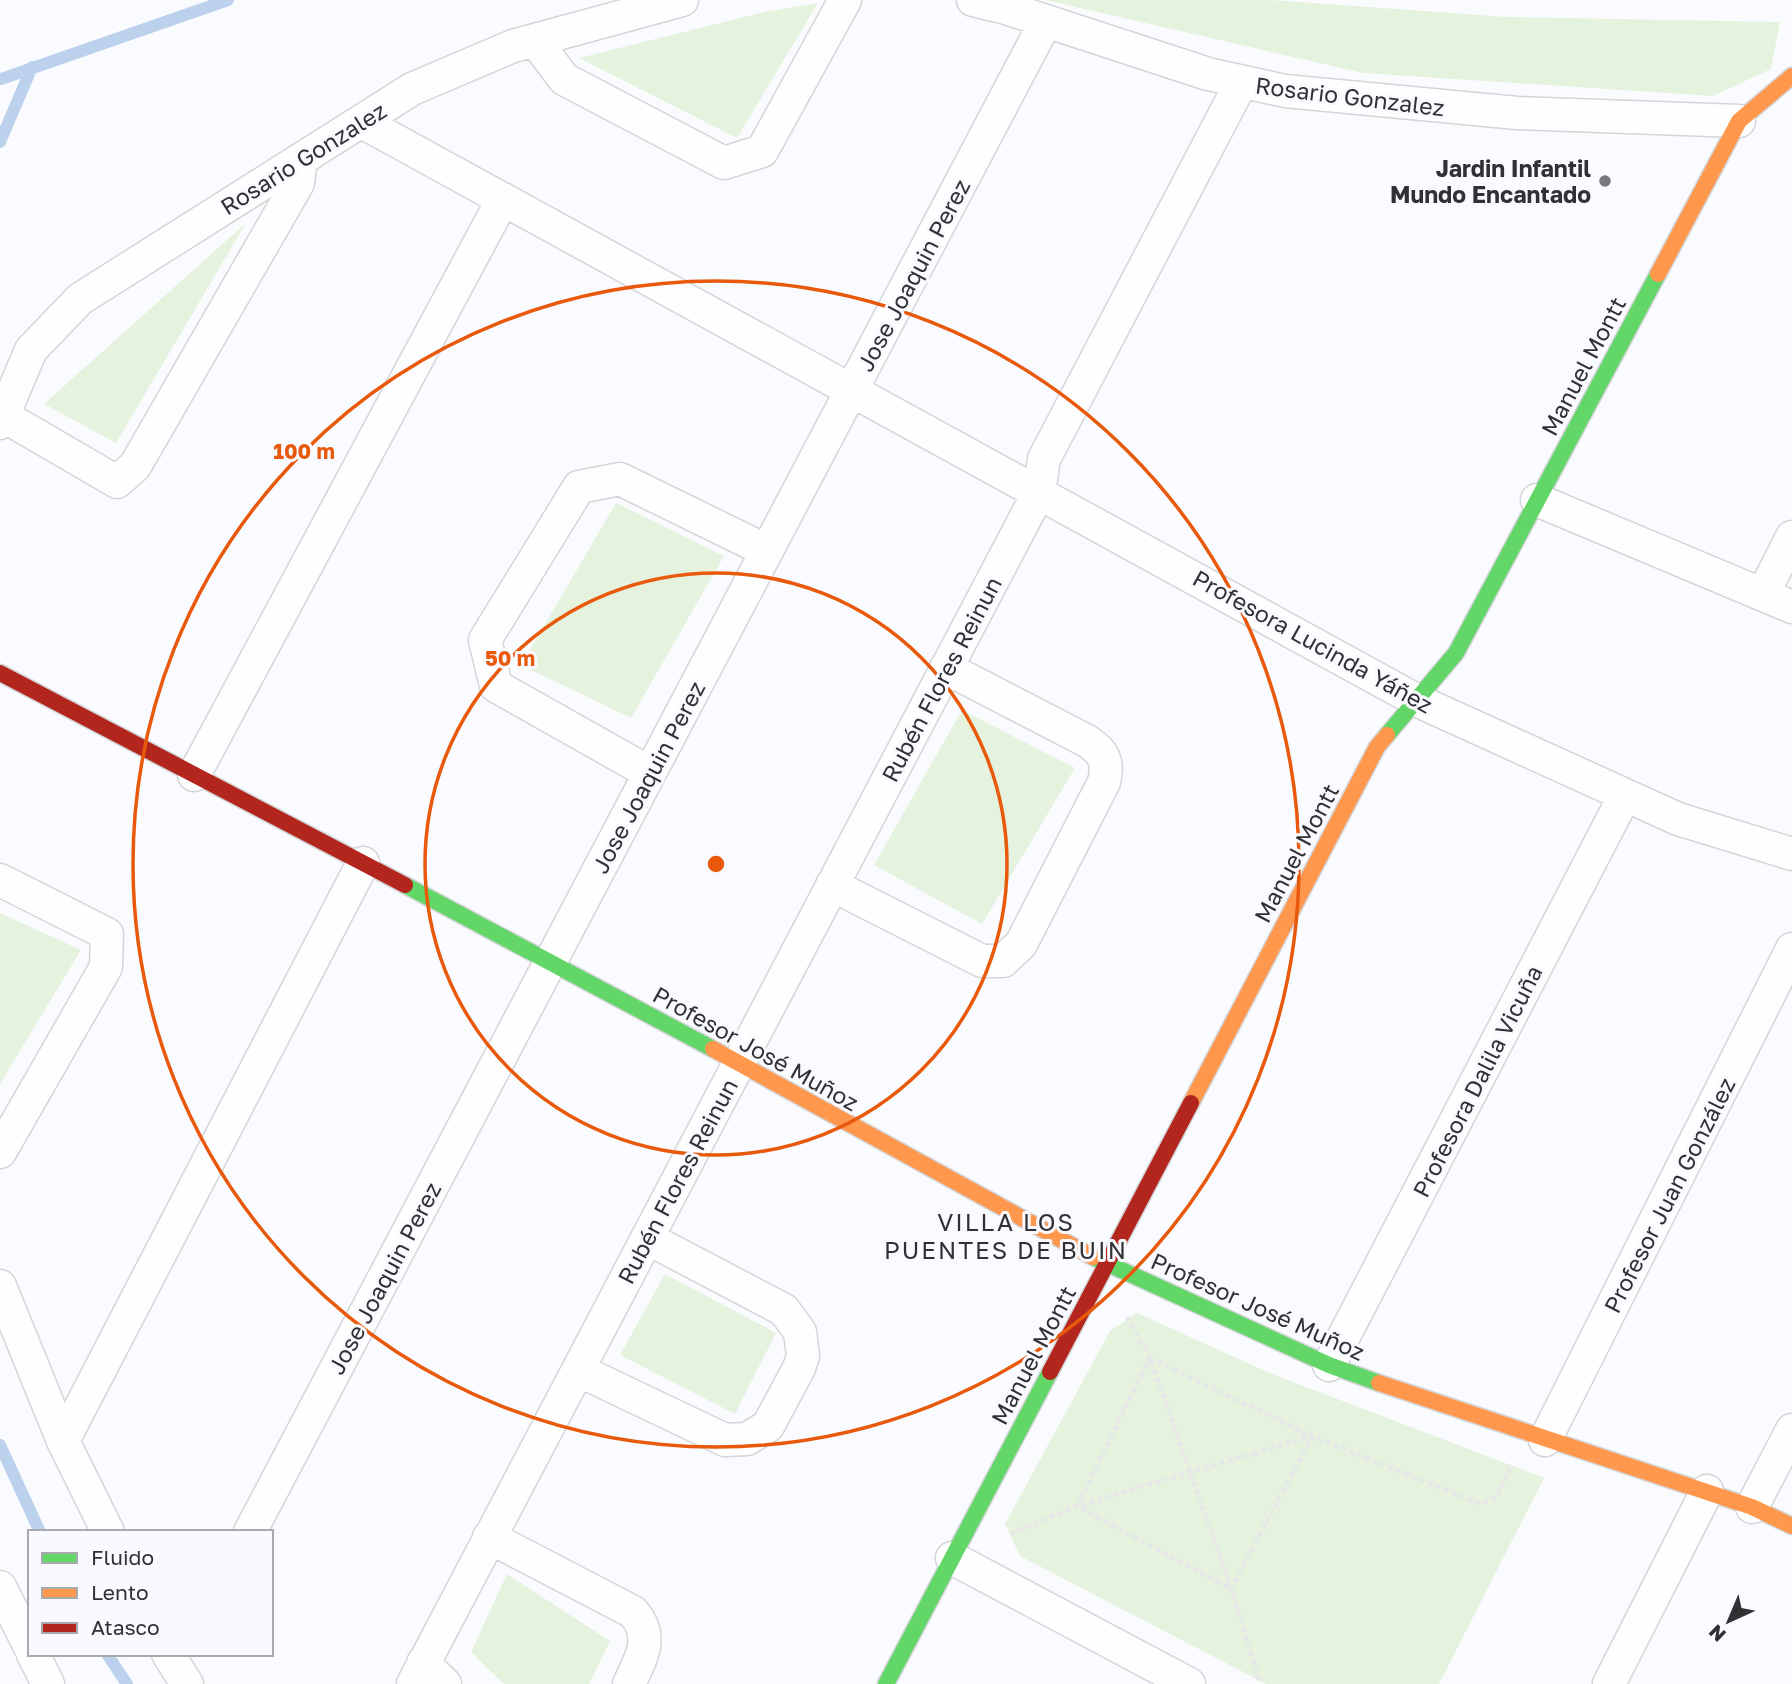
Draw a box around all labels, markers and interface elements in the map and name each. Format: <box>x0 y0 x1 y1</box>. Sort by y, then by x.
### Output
street label: Rosario Gonzalez <box>1254 71 1446 121</box>
street label: Rosario Gonzalez <box>215 96 391 220</box>
place label: Jardin Infantil Mundo Encantado <box>1390 154 1591 208</box>
marker: Jardin Infantil Mundo Encantado <box>1597 173 1613 189</box>
street label: Jose Joaquin Perez <box>851 174 975 376</box>
street label: Manuel Montt <box>1535 292 1631 440</box>
text: 100 m <box>273 438 335 464</box>
street label: Profesora Lucinda Yáñez <box>1188 563 1438 719</box>
street label: Rubén Flores Reinun <box>875 572 1007 786</box>
text: 50 m <box>485 645 535 671</box>
street label: Jose Joaquin Perez <box>586 676 710 878</box>
street label: Manuel Montt <box>1248 779 1344 927</box>
centre of rings <box>704 852 728 876</box>
street label: Profesora Dalila Vicuña <box>1406 960 1548 1202</box>
street label: Profesor José Muñoz <box>648 980 864 1116</box>
street label: Profesor Juan González <box>1597 1073 1741 1317</box>
street label: Rubén Flores Reinun <box>611 1074 743 1288</box>
street label: Jose Joaquin Perez <box>322 1177 446 1379</box>
district label: VILLA LOS PUENTES DE BUIN <box>884 1207 1128 1264</box>
street label: Profesor José Muñoz <box>1147 1246 1369 1366</box>
street label: Manuel Montt <box>985 1281 1081 1429</box>
legend <box>28 1530 273 1656</box>
text: Fluido <box>91 1544 154 1570</box>
text: Lento <box>91 1579 149 1605</box>
north arrow <box>1694 1586 1764 1656</box>
text: Atasco <box>91 1614 160 1640</box>
text: N <box>1704 1620 1730 1647</box>

